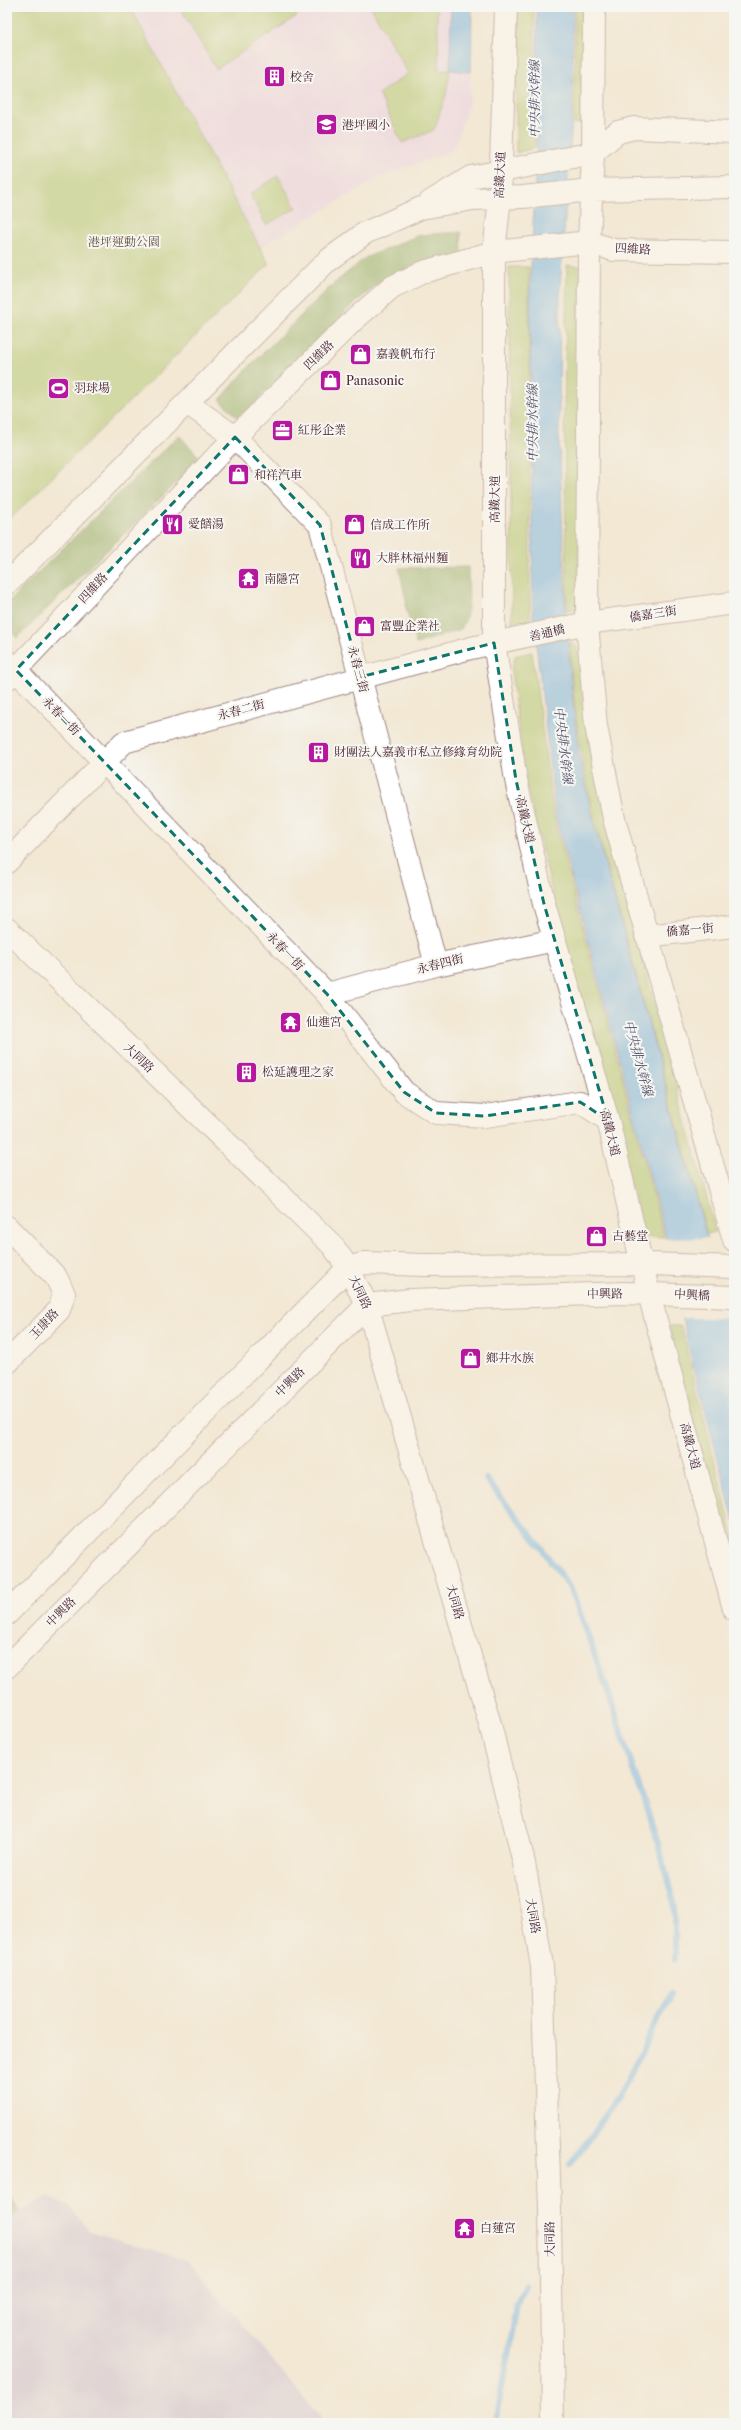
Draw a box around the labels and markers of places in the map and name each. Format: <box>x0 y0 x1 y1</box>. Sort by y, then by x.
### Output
building icon: 校舍 <box>262 64 288 90</box>
place label: 校舍 <box>290 69 314 84</box>
school or university icon: 港坪國小 <box>314 112 340 138</box>
place label: 港坪國小 <box>342 117 390 132</box>
shop icon: 嘉義帆布行 <box>348 341 374 367</box>
place label: 嘉義帆布行 <box>376 346 436 361</box>
shop icon: Panasonic <box>317 368 343 394</box>
place label: Panasonic <box>346 373 404 388</box>
sports icon: 羽球場 <box>45 375 71 401</box>
place label: 羽球場 <box>74 380 110 395</box>
office icon: 紅彤企業 <box>269 417 295 443</box>
place label: 紅彤企業 <box>298 422 346 437</box>
shop icon: 和祥汽車 <box>226 462 252 488</box>
place label: 和祥汽車 <box>254 467 302 482</box>
restaurant icon: 愛饍湯 <box>160 511 186 537</box>
shop icon: 信成工作所 <box>341 512 367 538</box>
place label: 愛饍湯 <box>188 516 224 531</box>
place label: 信成工作所 <box>370 517 430 532</box>
restaurant icon: 大胖林福州麵 <box>348 545 374 571</box>
place label: 大胖林福州麵 <box>376 550 448 565</box>
temple icon: 南隱宮 <box>235 566 261 592</box>
place label: 南隱宮 <box>264 571 300 586</box>
shop icon: 富豐企業社 <box>352 613 378 639</box>
place label: 富豐企業社 <box>380 618 440 633</box>
building icon: 財團法人嘉義市私立修緣育幼院 <box>305 739 331 765</box>
place label: 財團法人嘉義市私立修緣育幼院 <box>334 744 502 759</box>
temple icon: 仙進宮 <box>278 1009 304 1035</box>
place label: 仙進宮 <box>306 1014 342 1029</box>
building icon: 松延護理之家 <box>234 1059 260 1085</box>
place label: 松延護理之家 <box>262 1064 334 1079</box>
shop icon: 古藝堂 <box>584 1223 610 1249</box>
place label: 古藝堂 <box>612 1228 648 1243</box>
shop icon: 鄉井水族 <box>457 1345 483 1371</box>
place label: 鄉井水族 <box>486 1350 534 1365</box>
temple icon: 白蓮宮 <box>452 2215 478 2241</box>
place label: 白蓮宮 <box>480 2220 516 2235</box>

